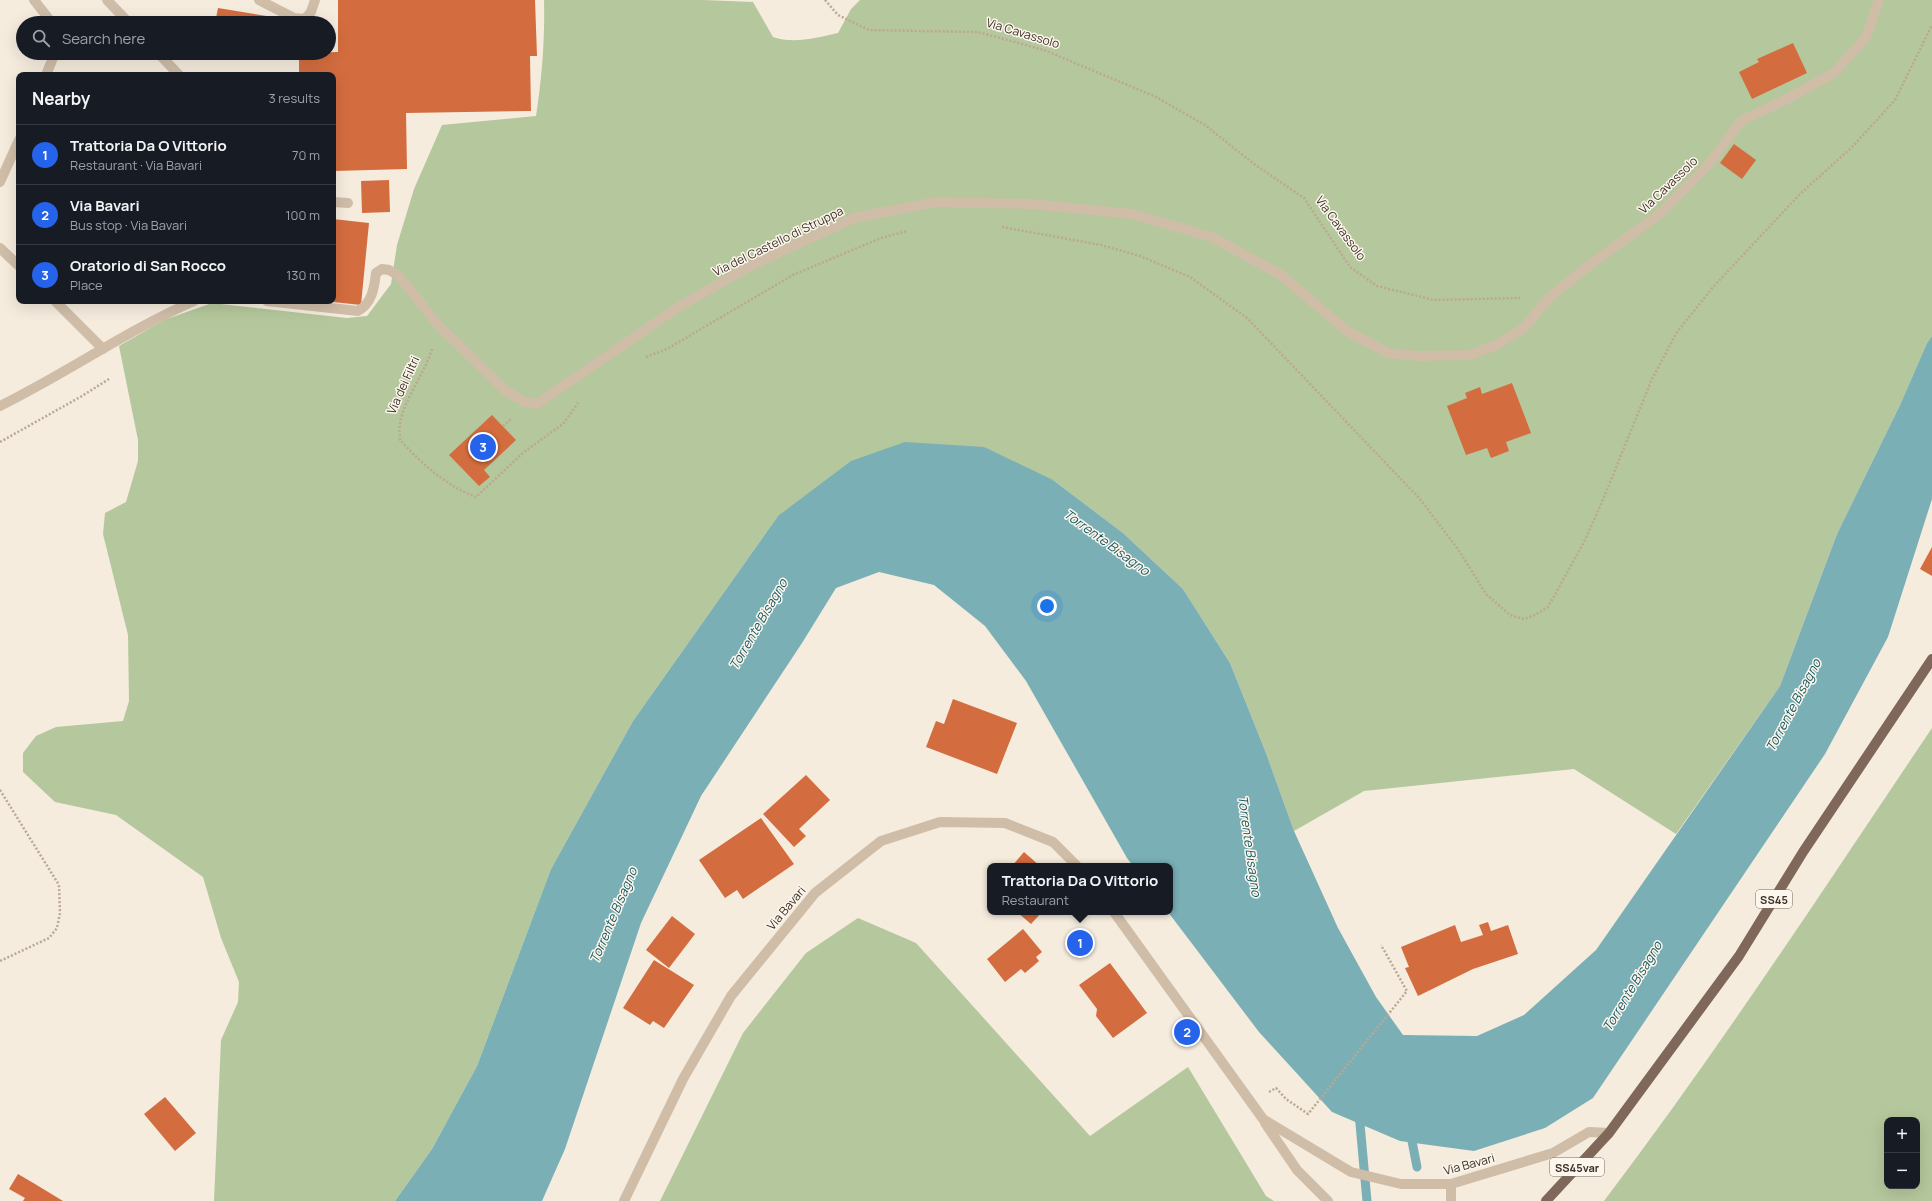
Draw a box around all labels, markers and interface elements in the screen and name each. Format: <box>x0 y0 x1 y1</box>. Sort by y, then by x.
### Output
street label: Via Cavassolo <box>984 14 1062 52</box>
search box <box>16 16 336 60</box>
icon: search <box>30 27 52 49</box>
text: Search here <box>62 28 145 49</box>
text: Nearby <box>32 87 90 110</box>
text: 3 results <box>268 89 320 107</box>
text: Trattoria Da O Vittorio <box>70 135 227 156</box>
text: 1 <box>42 146 48 164</box>
text: 70 m <box>292 146 320 164</box>
street label: Via Cavassolo <box>1635 153 1701 217</box>
text: Restaurant · Via Bavari <box>70 156 202 174</box>
street label: Via Cavassolo <box>1312 192 1370 264</box>
text: Via Bavari <box>70 195 140 216</box>
street label: Via del Castello di Struppa <box>710 202 846 280</box>
text: 2 <box>41 206 49 224</box>
text: 100 m <box>285 206 320 224</box>
text: Bus stop · Via Bavari <box>70 216 187 234</box>
text: Oratorio di San Rocco <box>70 255 226 276</box>
text: 3 <box>41 266 49 284</box>
text: 130 m <box>286 266 320 284</box>
text: Place <box>70 276 103 294</box>
street label: Via dei Filtri <box>383 353 423 417</box>
pin: 3 <box>470 432 496 462</box>
water label: Torrente Bisagno <box>1060 505 1155 580</box>
water label: Torrente Bisagno <box>725 574 792 673</box>
your location <box>1037 596 1057 616</box>
water label: Torrente Bisagno <box>1761 655 1826 754</box>
water label: Torrente Bisagno <box>1234 794 1266 899</box>
water label: Torrente Bisagno <box>585 863 642 965</box>
popup <box>987 863 1173 915</box>
text: Trattoria Da O Vittorio <box>1002 870 1158 891</box>
street label: Via Bavari <box>763 883 809 933</box>
road number: SS45 <box>1756 890 1792 908</box>
text: Restaurant <box>1002 891 1069 909</box>
pin: 1 <box>1067 928 1093 958</box>
water label: Torrente Bisagno <box>1598 937 1667 1034</box>
pin: 2 <box>1174 1017 1200 1047</box>
map controls <box>1884 1117 1920 1189</box>
button: + <box>1884 1117 1920 1153</box>
street label: Via Bavari <box>1442 1149 1496 1179</box>
button: − <box>1884 1153 1920 1189</box>
road number: SS45var <box>1550 1158 1604 1176</box>

